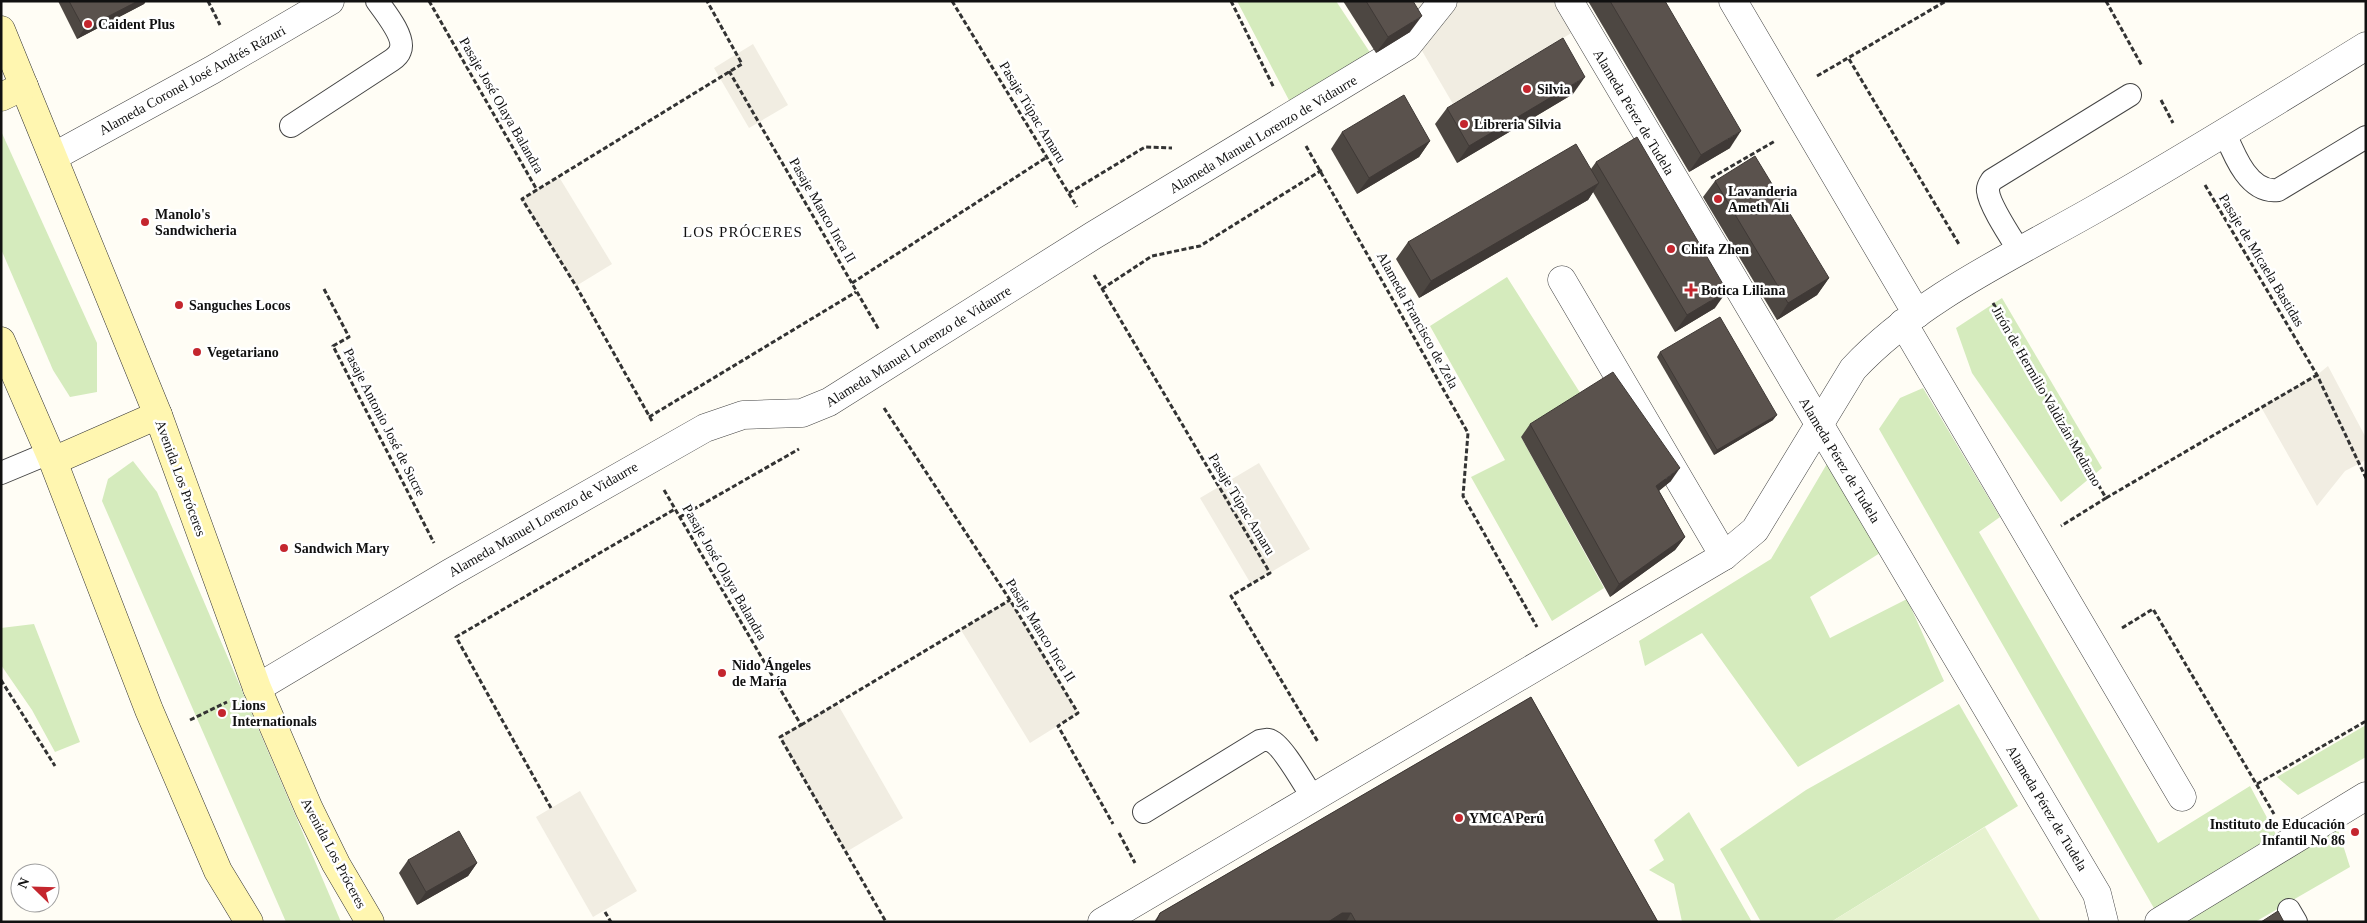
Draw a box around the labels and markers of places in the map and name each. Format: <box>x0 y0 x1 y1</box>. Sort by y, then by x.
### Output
place label: Caident Plus <box>98 17 175 32</box>
marker: Caident Plus <box>82 18 94 30</box>
place label: Silvia <box>1537 82 1570 97</box>
marker: Silvia <box>1521 83 1533 95</box>
place label: Libreria Silvia <box>1474 117 1561 132</box>
marker: Libreria Silvia <box>1458 118 1470 130</box>
place label: Lavanderia Ameth Ali <box>1728 184 1797 215</box>
marker: Lavanderia Ameth Ali <box>1712 193 1724 205</box>
place label: Manolo's Sandwicheria <box>155 207 237 238</box>
marker: Manolo's Sandwicheria <box>139 216 151 228</box>
place label: Chifa Zhen <box>1681 242 1749 257</box>
marker: Chifa Zhen <box>1665 243 1677 255</box>
place label: Botica Liliana <box>1701 283 1785 298</box>
marker: Botica Liliana <box>1685 284 1697 296</box>
place label: Sanguches Locos <box>189 298 291 313</box>
marker: Sanguches Locos <box>173 299 185 311</box>
place label: Vegetariano <box>207 345 279 360</box>
marker: Vegetariano <box>191 346 203 358</box>
place label: Sandwich Mary <box>294 541 389 556</box>
marker: Sandwich Mary <box>278 542 290 554</box>
place label: Nido Ángeles de María <box>732 657 812 689</box>
marker: Nido Ángeles de María <box>716 667 728 679</box>
place label: Lions Internationals <box>232 698 317 729</box>
marker: Lions Internationals <box>216 707 228 719</box>
place label: YMCA Perú <box>1469 811 1544 826</box>
marker: YMCA Perú <box>1453 812 1465 824</box>
place label: Instituto de Educación Infantil No 86 <box>2210 817 2345 848</box>
marker: Instituto de Educación Infantil No 86 <box>2349 826 2361 838</box>

